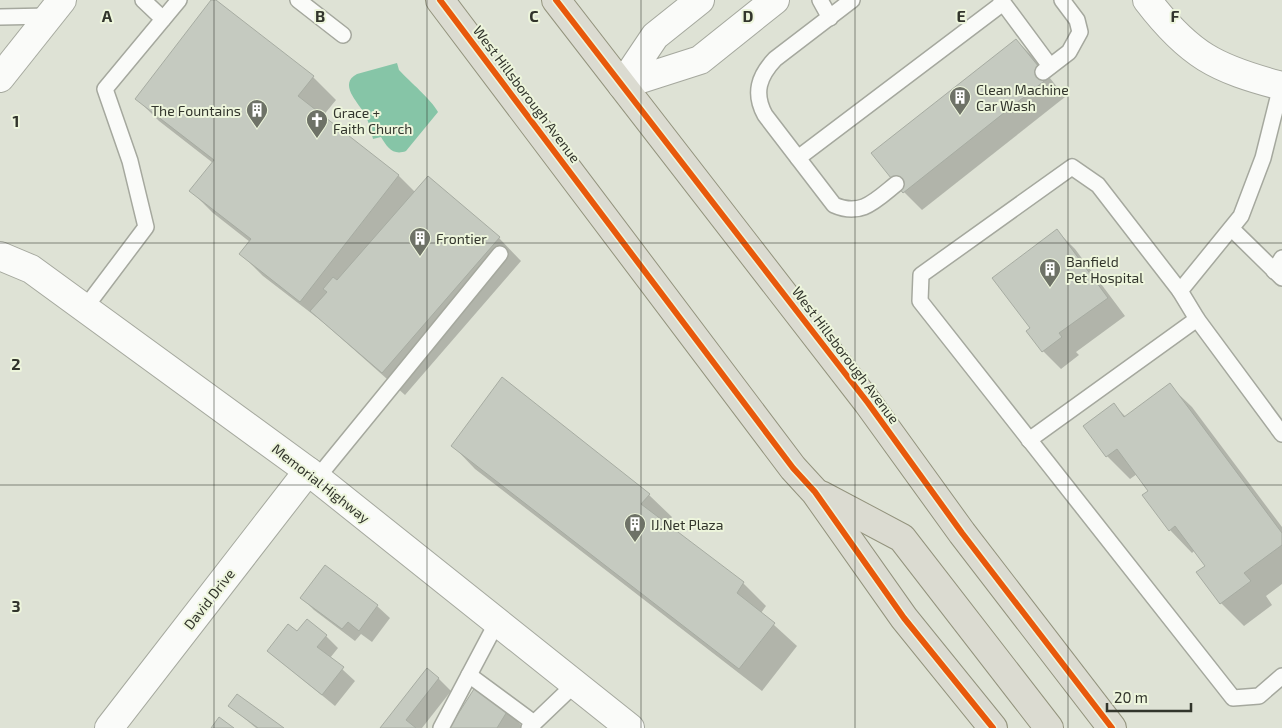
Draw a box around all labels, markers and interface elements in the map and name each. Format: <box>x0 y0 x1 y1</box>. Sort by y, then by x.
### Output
text: A <box>102 6 113 25</box>
text: B <box>315 6 325 25</box>
text: C <box>529 6 539 25</box>
text: D <box>743 6 754 25</box>
text: E <box>956 6 966 25</box>
text: F <box>1171 6 1180 25</box>
street label: West Hillsborough Avenue <box>470 22 584 166</box>
place label: Clean Machine Car Wash <box>976 81 1069 114</box>
building icon: Clean Machine Car Wash <box>948 85 972 116</box>
building icon: The Fountains <box>245 98 269 129</box>
place label: The Fountains <box>151 102 241 119</box>
place label: Grace + Faith Church <box>333 104 412 137</box>
church icon: Grace + Faith Church <box>305 108 329 139</box>
text: 1 <box>13 111 19 130</box>
building icon: Frontier <box>408 226 432 257</box>
place label: Frontier <box>436 230 487 247</box>
place label: Banfield Pet Hospital <box>1066 253 1144 286</box>
building icon: Banfield Pet Hospital <box>1038 257 1062 288</box>
street label: West Hillsborough Avenue <box>789 283 903 427</box>
text: 2 <box>11 354 21 373</box>
street label: Memorial Highway <box>269 440 374 527</box>
building icon: IJ.Net Plaza <box>623 512 647 543</box>
place label: IJ.Net Plaza <box>651 516 723 533</box>
street label: David Drive <box>180 565 238 633</box>
text: 3 <box>11 596 21 615</box>
scale bar <box>1107 680 1191 712</box>
text: 20 m <box>1114 688 1148 706</box>

